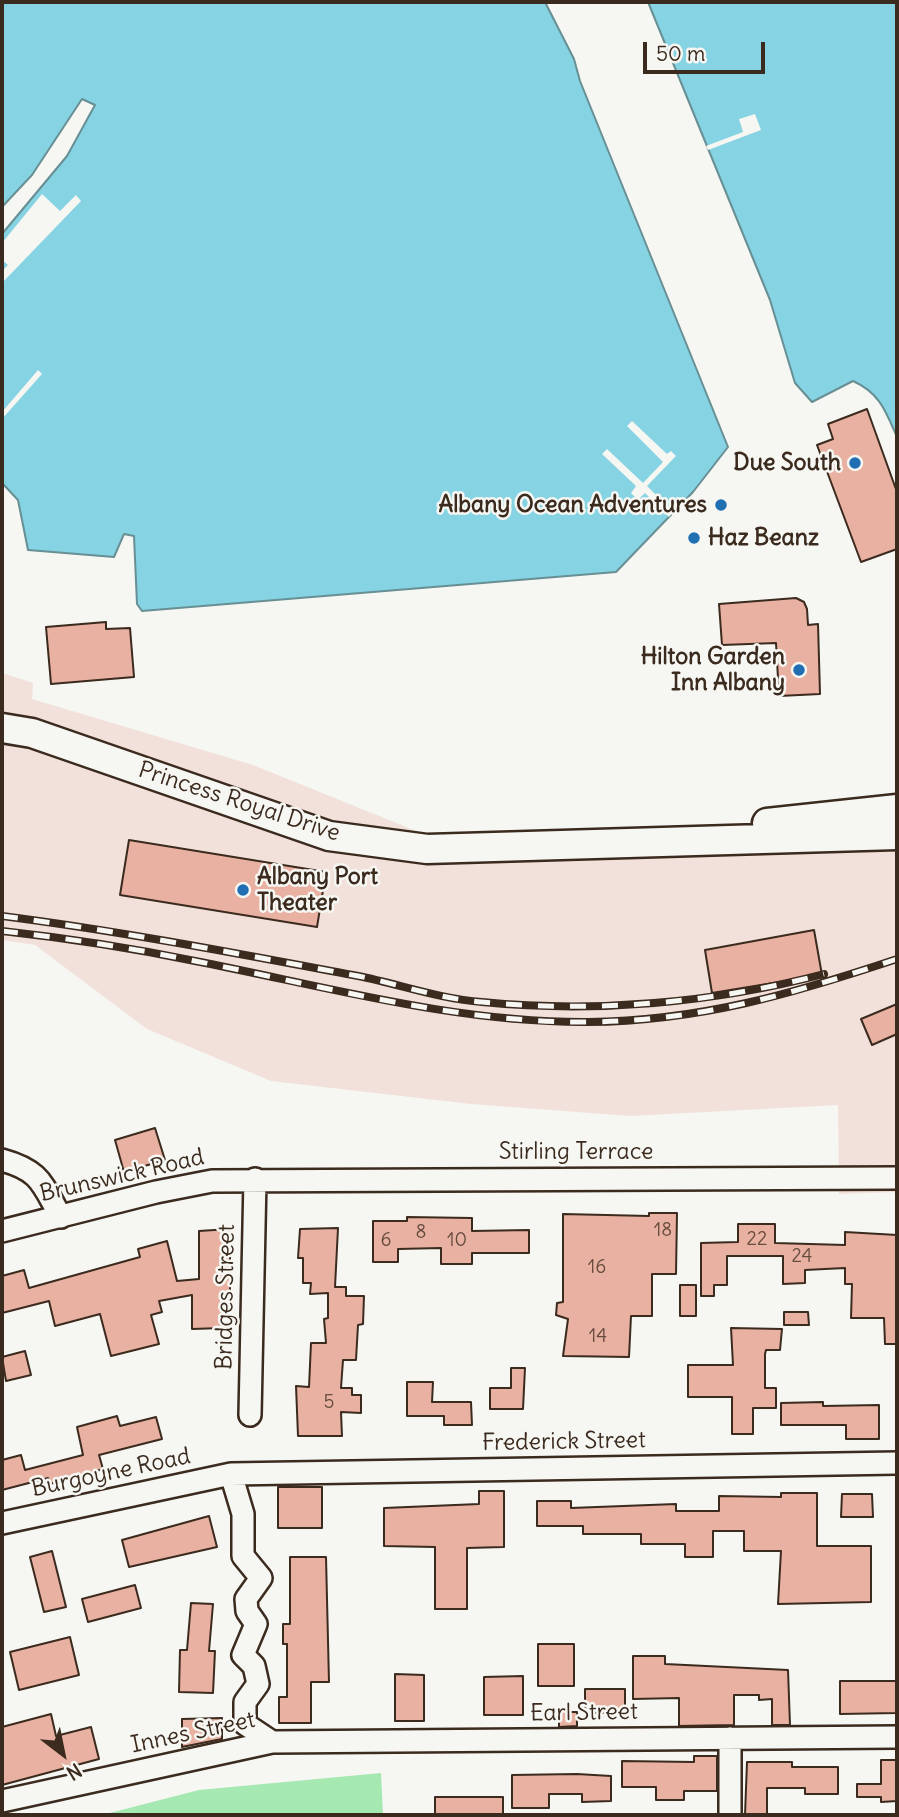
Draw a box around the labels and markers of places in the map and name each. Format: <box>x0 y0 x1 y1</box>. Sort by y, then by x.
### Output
place label: Due South <box>733 449 841 477</box>
marker: Due South <box>847 455 863 471</box>
place label: Albany Ocean Adventures <box>438 491 707 519</box>
marker: Albany Ocean Adventures <box>713 497 729 513</box>
place label: Haz Beanz <box>708 524 819 552</box>
marker: Haz Beanz <box>686 530 702 546</box>
place label: Hilton Garden Inn Albany <box>641 643 785 697</box>
marker: Hilton Garden Inn Albany <box>791 662 807 678</box>
place label: Albany Port Theater <box>257 863 378 917</box>
marker: Albany Port Theater <box>235 882 251 898</box>

